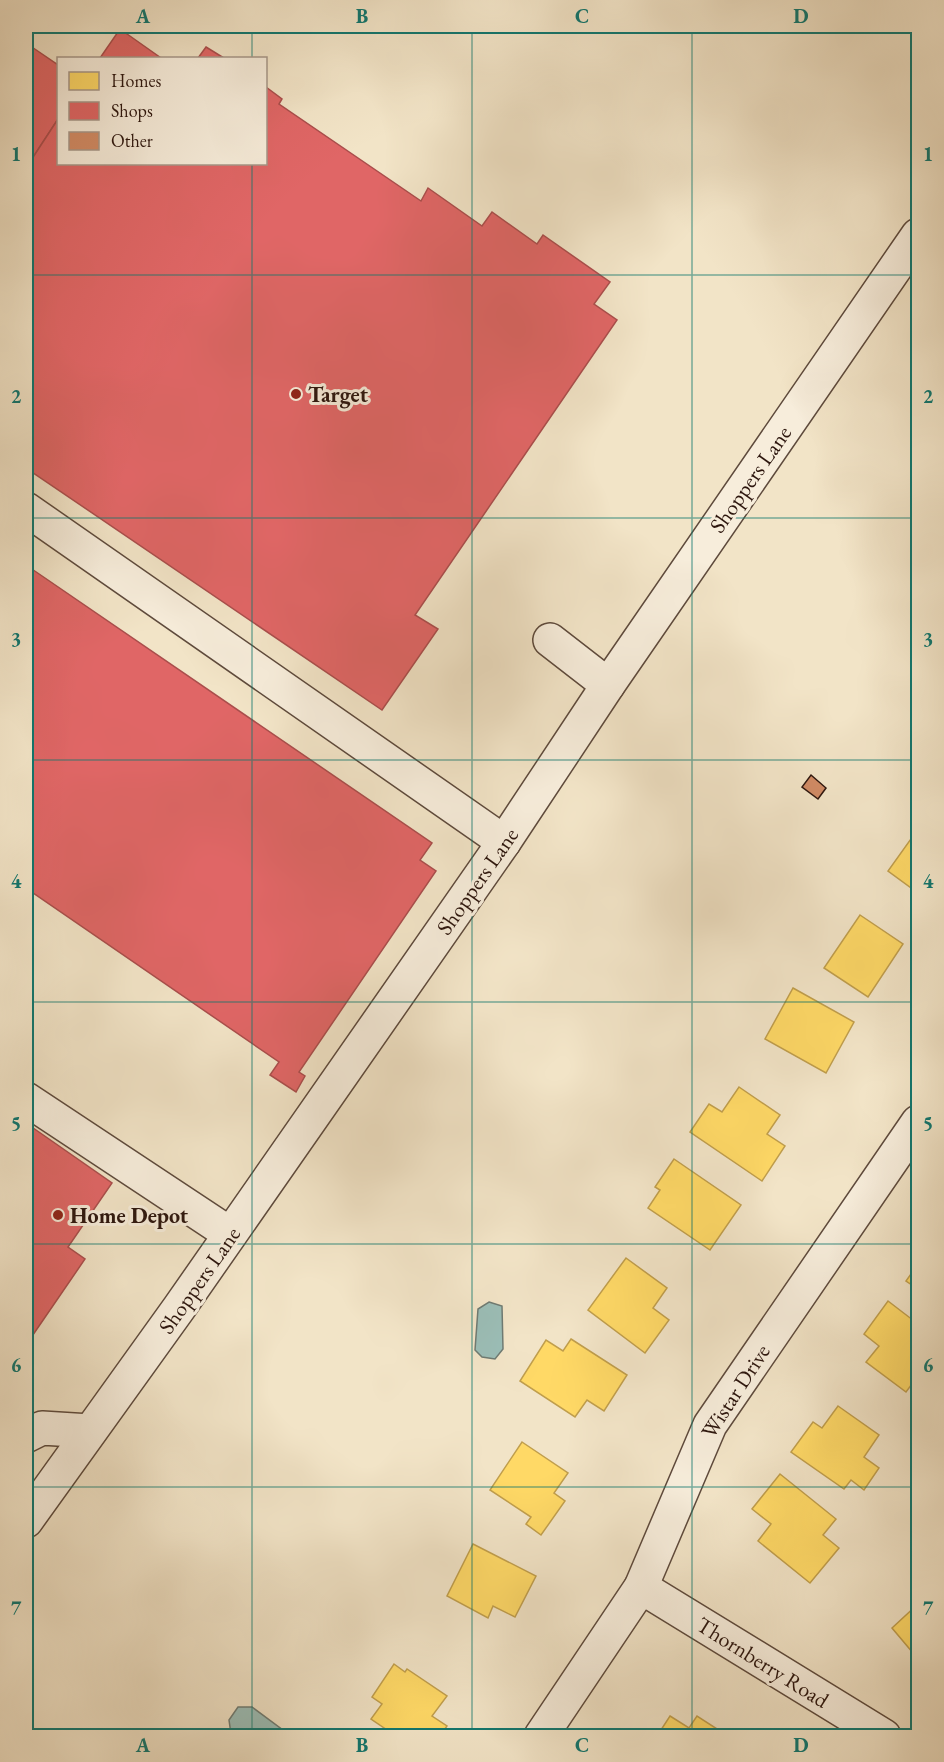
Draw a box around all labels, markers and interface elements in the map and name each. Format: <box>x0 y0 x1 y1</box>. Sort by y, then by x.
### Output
text: A <box>135 3 151 29</box>
text: B <box>356 3 368 29</box>
text: C <box>575 3 589 29</box>
text: D <box>793 3 809 29</box>
legend <box>57 57 267 165</box>
text: Homes <box>111 69 162 92</box>
text: Shops <box>111 99 153 122</box>
text: Other <box>111 129 153 152</box>
text: 1 <box>11 141 21 167</box>
text: 1 <box>923 141 933 167</box>
place label: Target <box>308 380 369 409</box>
text: 2 <box>11 383 22 409</box>
text: 2 <box>923 383 934 409</box>
marker: Target <box>289 387 303 401</box>
street label: Shoppers Lane <box>703 420 798 539</box>
text: 3 <box>11 626 21 652</box>
text: 3 <box>923 626 933 652</box>
street label: Shoppers Lane <box>430 822 525 941</box>
text: 4 <box>11 868 22 894</box>
text: 4 <box>923 868 934 894</box>
text: 5 <box>11 1110 21 1136</box>
text: 5 <box>923 1110 933 1136</box>
place label: Home Depot <box>70 1201 189 1230</box>
marker: Home Depot <box>51 1208 65 1222</box>
street label: Shoppers Lane <box>152 1221 247 1340</box>
street label: Wistar Drive <box>694 1338 777 1444</box>
text: 6 <box>11 1352 22 1378</box>
text: 6 <box>923 1352 934 1378</box>
text: 7 <box>11 1595 22 1621</box>
text: 7 <box>923 1595 934 1621</box>
street label: Thornberry Road <box>691 1610 835 1715</box>
text: A <box>135 1732 151 1758</box>
text: B <box>356 1732 368 1758</box>
text: C <box>575 1732 589 1758</box>
text: D <box>793 1732 809 1758</box>

